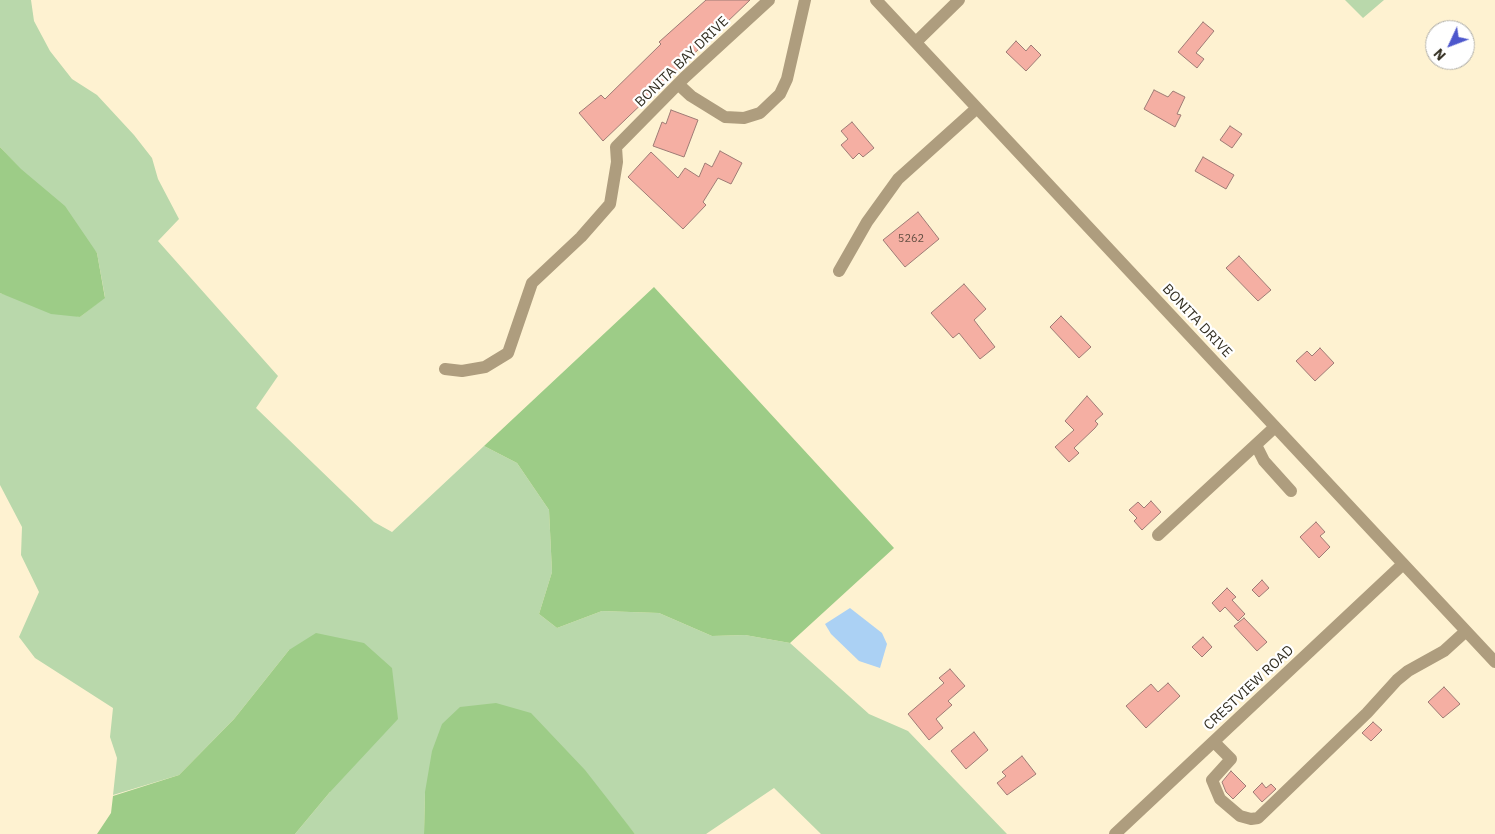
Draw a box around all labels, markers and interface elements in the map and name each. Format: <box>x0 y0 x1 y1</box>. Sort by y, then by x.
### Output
street label: BONITA BAY DRIVE <box>632 13 732 111</box>
north arrow <box>1425 20 1475 70</box>
text: N <box>1430 45 1450 64</box>
house number: 5262 <box>898 232 924 246</box>
street label: BONITA DRIVE <box>1159 281 1235 361</box>
street label: CRESTVIEW ROAD <box>1201 642 1297 734</box>

